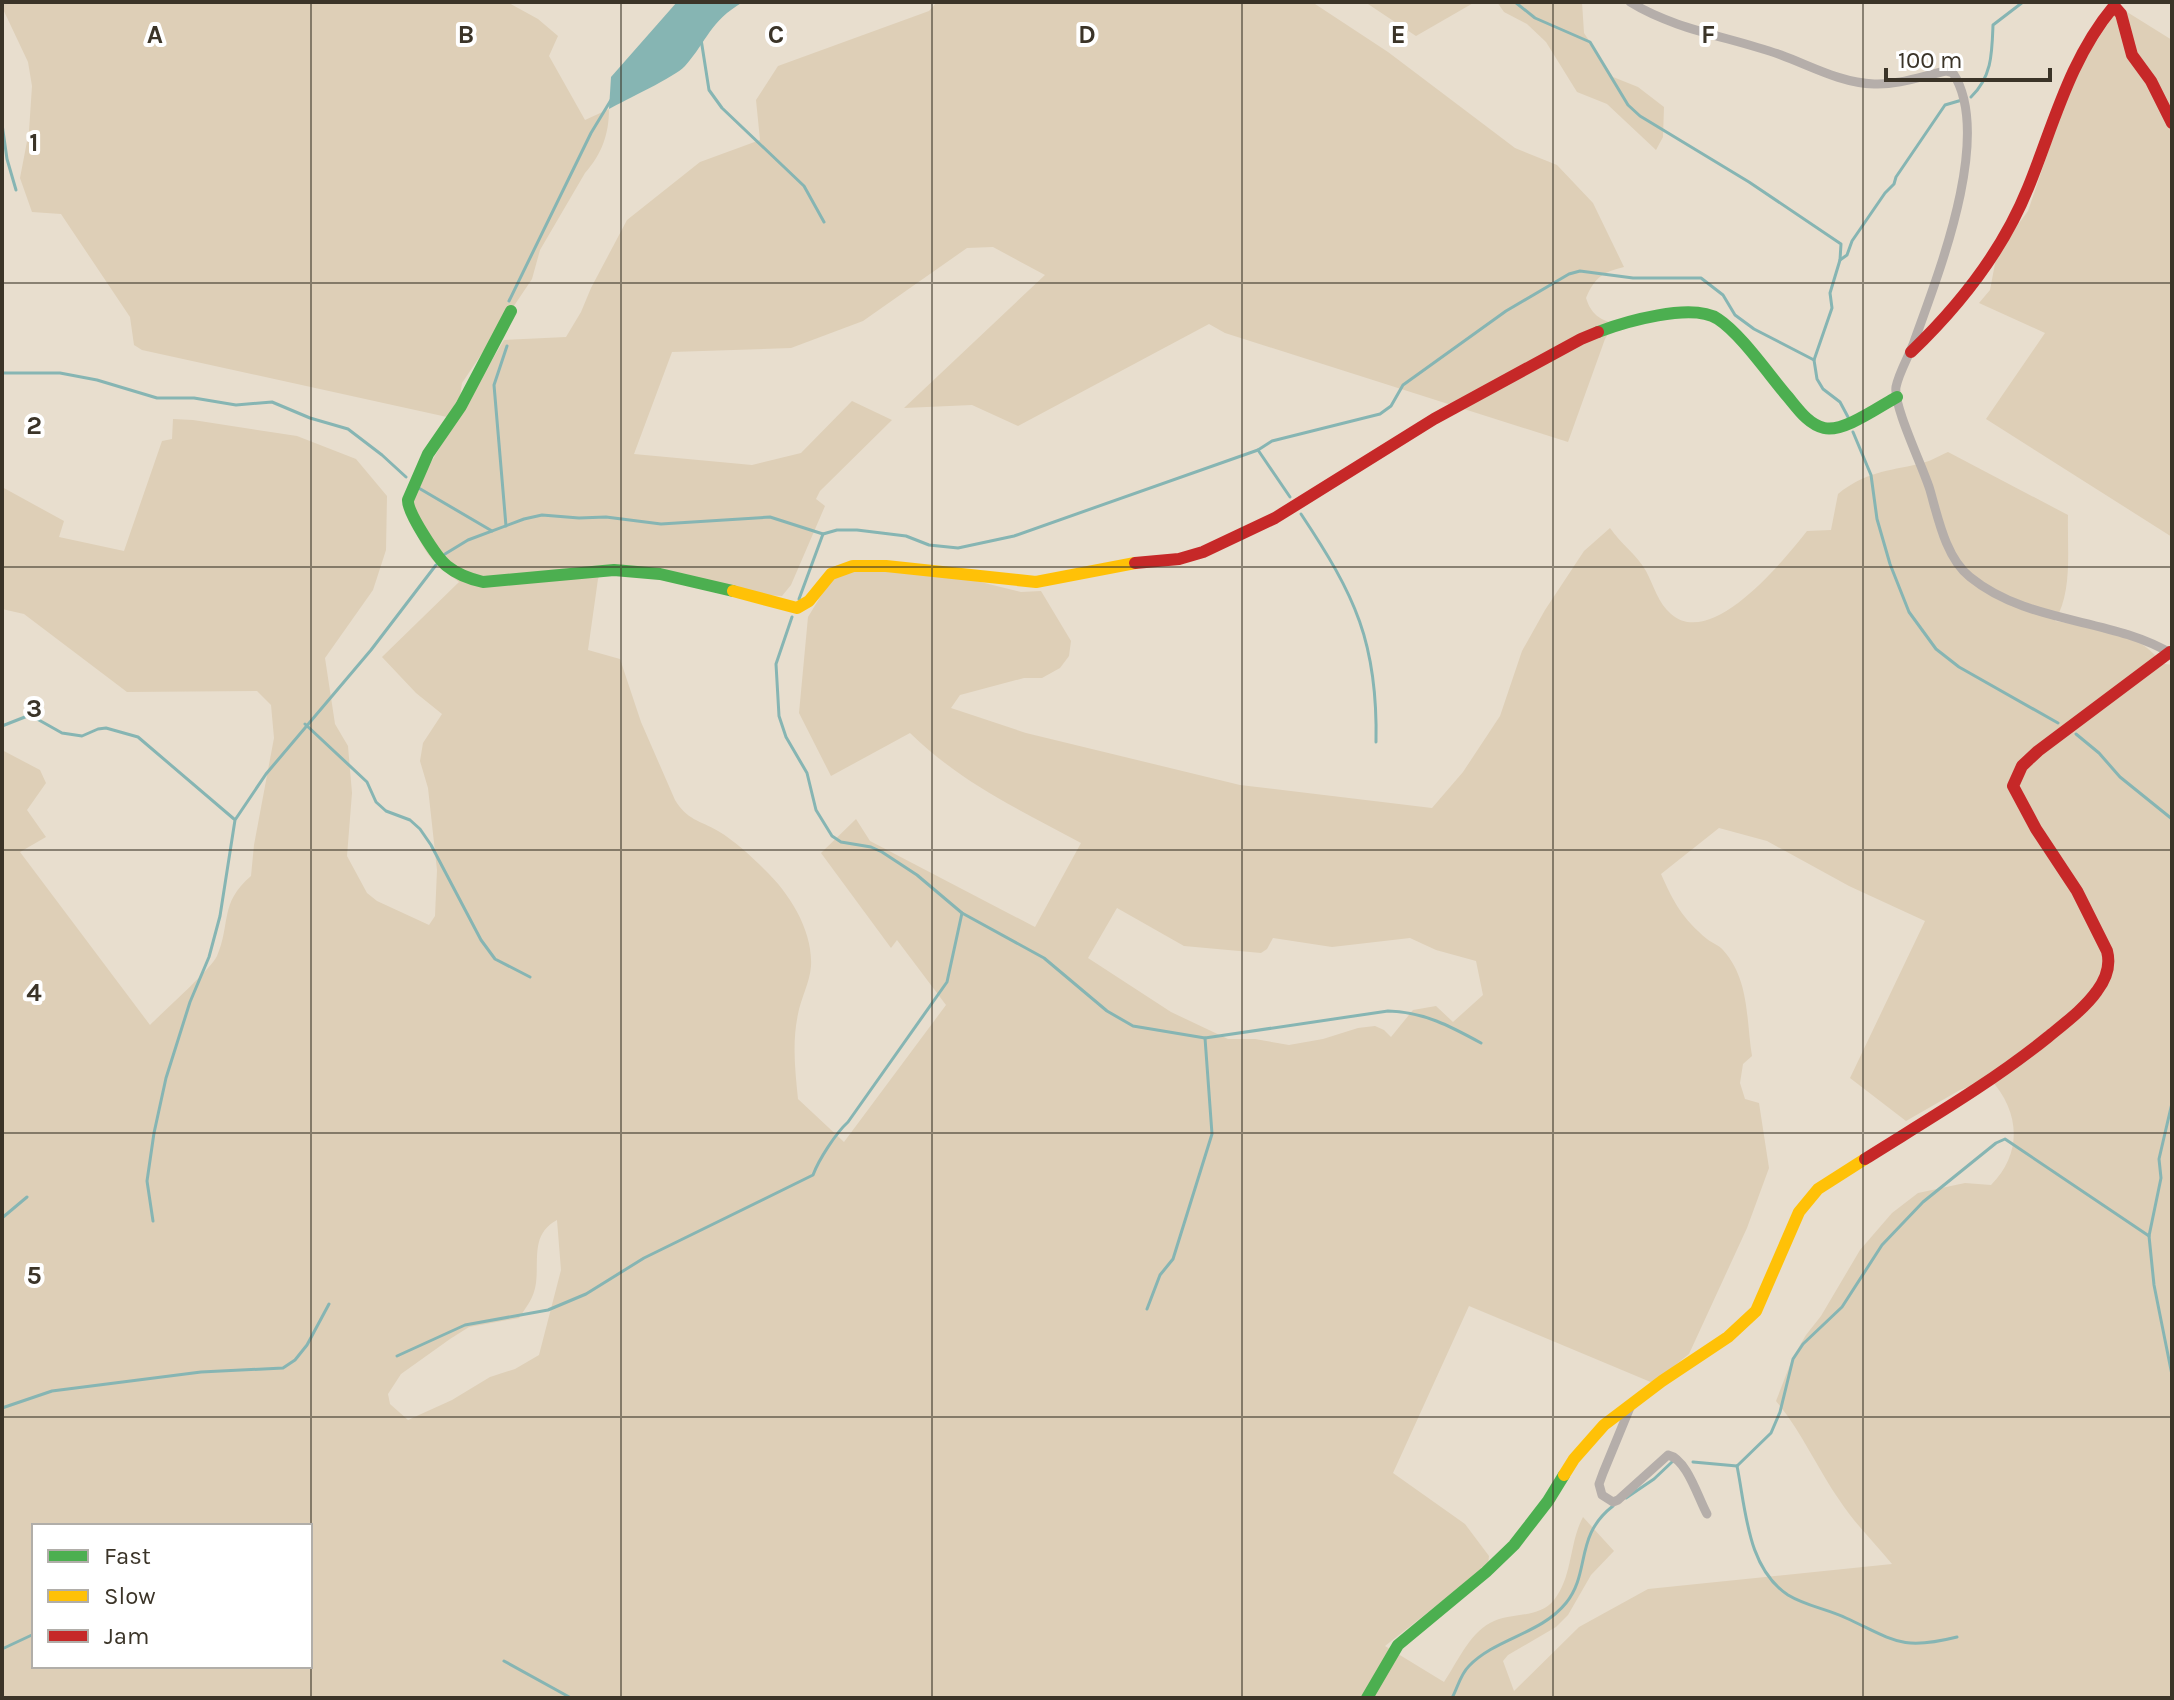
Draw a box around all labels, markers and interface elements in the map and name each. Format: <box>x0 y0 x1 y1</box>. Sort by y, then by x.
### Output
text: A <box>147 19 163 50</box>
text: B <box>458 19 474 50</box>
text: C <box>768 19 784 50</box>
text: D <box>1078 19 1096 50</box>
text: E <box>1390 19 1406 50</box>
text: F <box>1701 19 1715 50</box>
scale bar <box>1886 32 2050 82</box>
text: 100 m <box>1898 46 1963 74</box>
text: 1 <box>29 127 39 158</box>
text: 2 <box>26 410 42 441</box>
text: 3 <box>26 693 42 724</box>
text: 4 <box>26 977 42 1008</box>
text: 5 <box>26 1260 42 1291</box>
legend <box>32 1524 312 1668</box>
text: Fast <box>104 1542 151 1570</box>
text: Slow <box>104 1582 156 1610</box>
text: Jam <box>104 1622 149 1650</box>

